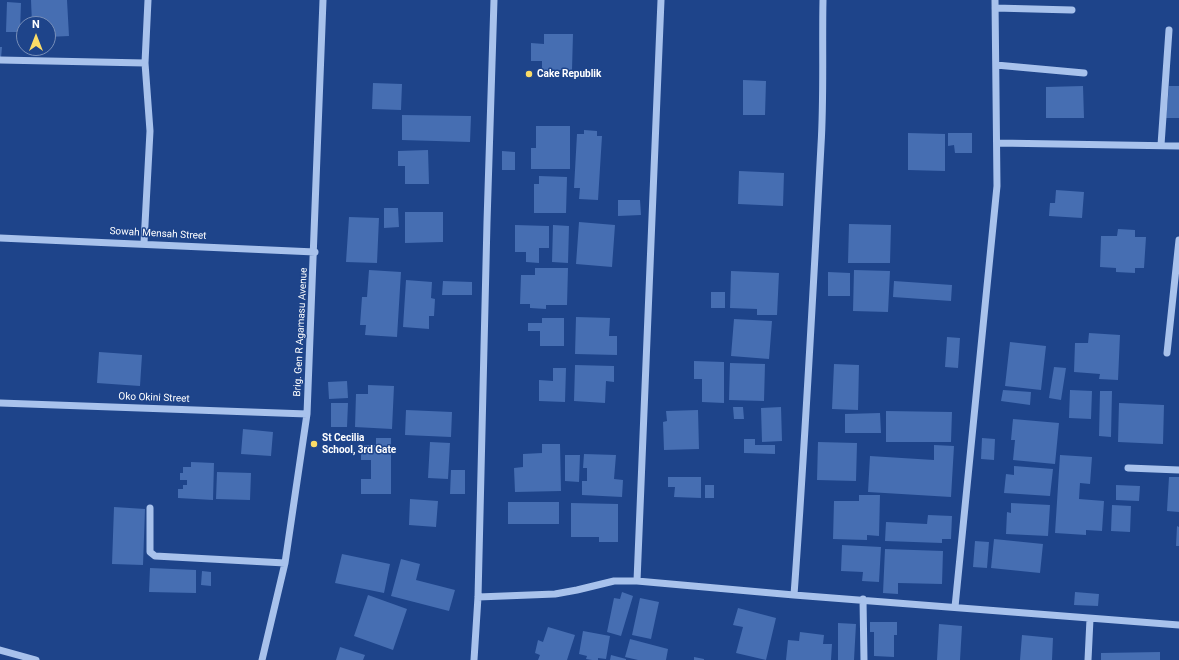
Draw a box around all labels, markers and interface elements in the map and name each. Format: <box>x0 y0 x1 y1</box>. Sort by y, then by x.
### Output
north arrow <box>16 16 56 56</box>
text: N <box>32 18 40 31</box>
place label: Cake Republik <box>537 68 601 80</box>
marker: Cake Republik <box>524 69 534 79</box>
street label: Sowah Mensah Street <box>109 225 207 243</box>
street label: Brig. Gen R Agamasu Avenue <box>292 267 310 397</box>
street label: Oko Okini Street <box>118 391 190 405</box>
place label: St Cecilia School, 3rd Gate <box>322 432 396 456</box>
marker: St Cecilia School, 3rd Gate <box>309 439 319 449</box>

